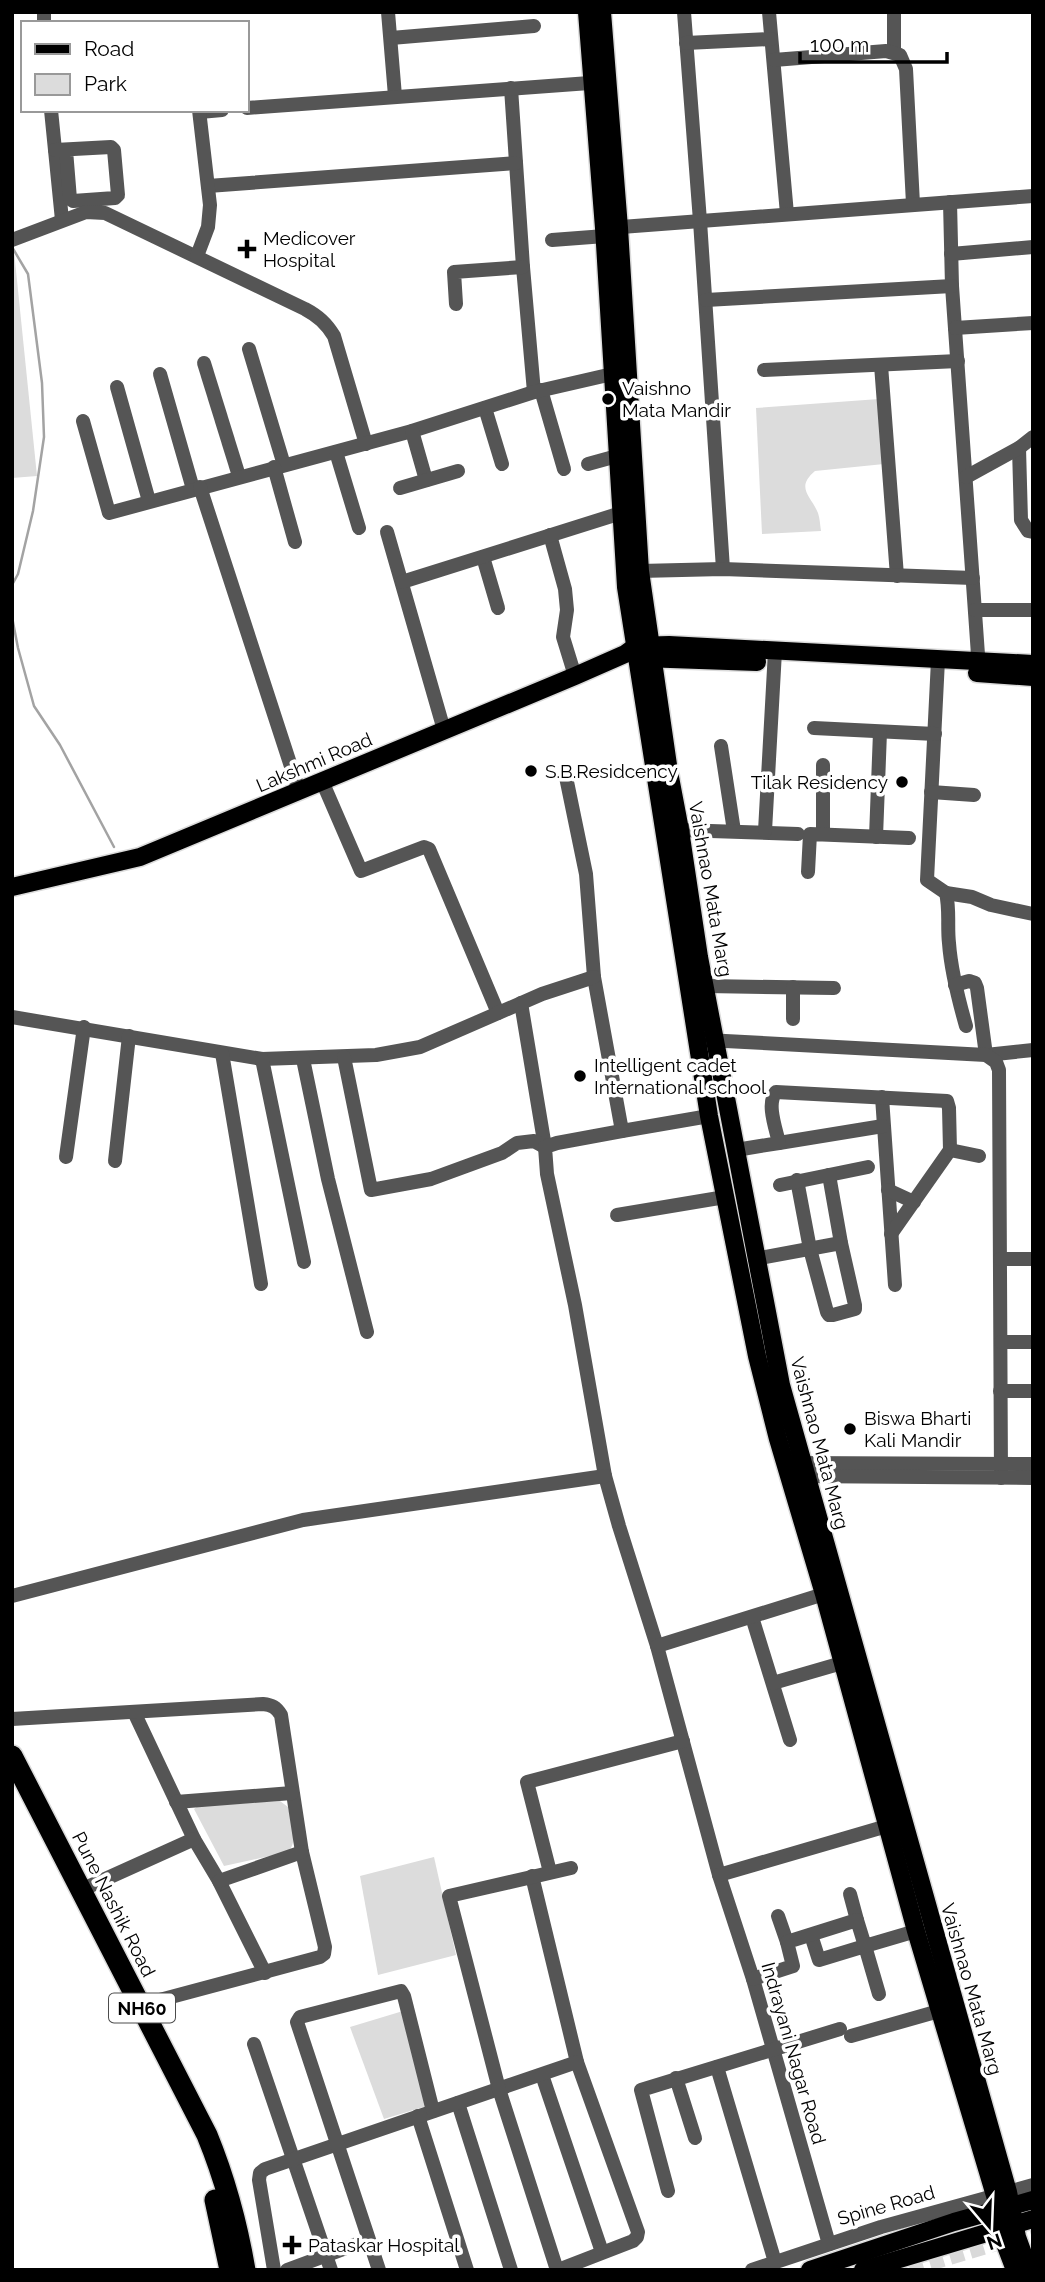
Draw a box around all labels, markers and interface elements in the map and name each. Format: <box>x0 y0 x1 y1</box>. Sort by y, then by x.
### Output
legend <box>21 21 248 112</box>
scale bar <box>800 21 947 65</box>
text: 100 m <box>810 32 869 57</box>
text: Road <box>84 36 134 61</box>
text: Park <box>84 71 127 96</box>
place label: Medicover Hospital <box>263 227 356 271</box>
marker: Medicover Hospital <box>237 239 257 259</box>
place label: Vaishno Mata Mandir <box>622 377 731 421</box>
marker: Vaishno Mata Mandir <box>600 391 616 407</box>
street label: Lakshmi Road <box>253 728 375 796</box>
place label: S.B.Residcency <box>545 760 678 782</box>
marker: S.B.Residcency <box>523 763 539 779</box>
place label: Tilak Residency <box>751 771 888 793</box>
marker: Tilak Residency <box>894 774 910 790</box>
street label: Vaishnao Mata Marg <box>685 800 737 978</box>
place label: Intelligent cadet International school <box>594 1054 767 1098</box>
marker: Intelligent cadet International school <box>572 1068 588 1084</box>
street label: Vaishnao Mata Marg <box>786 1354 854 1532</box>
place label: Biswa Bharti Kali Mandir <box>864 1407 971 1451</box>
marker: Biswa Bharti Kali Mandir <box>842 1421 858 1437</box>
street label: Pune Nashik Road <box>68 1828 160 1980</box>
street label: Vaishnao Mata Marg <box>937 1901 1007 2077</box>
street label: Indrayani Nagar Road <box>757 1959 831 2147</box>
road number: NH60 <box>109 1994 175 2022</box>
street label: Spine Road <box>835 2181 937 2229</box>
north arrow <box>954 2191 1024 2261</box>
text: N <box>984 2229 1005 2255</box>
place label: Pataskar Hospital <box>308 2234 460 2256</box>
marker: Pataskar Hospital <box>282 2235 302 2255</box>

